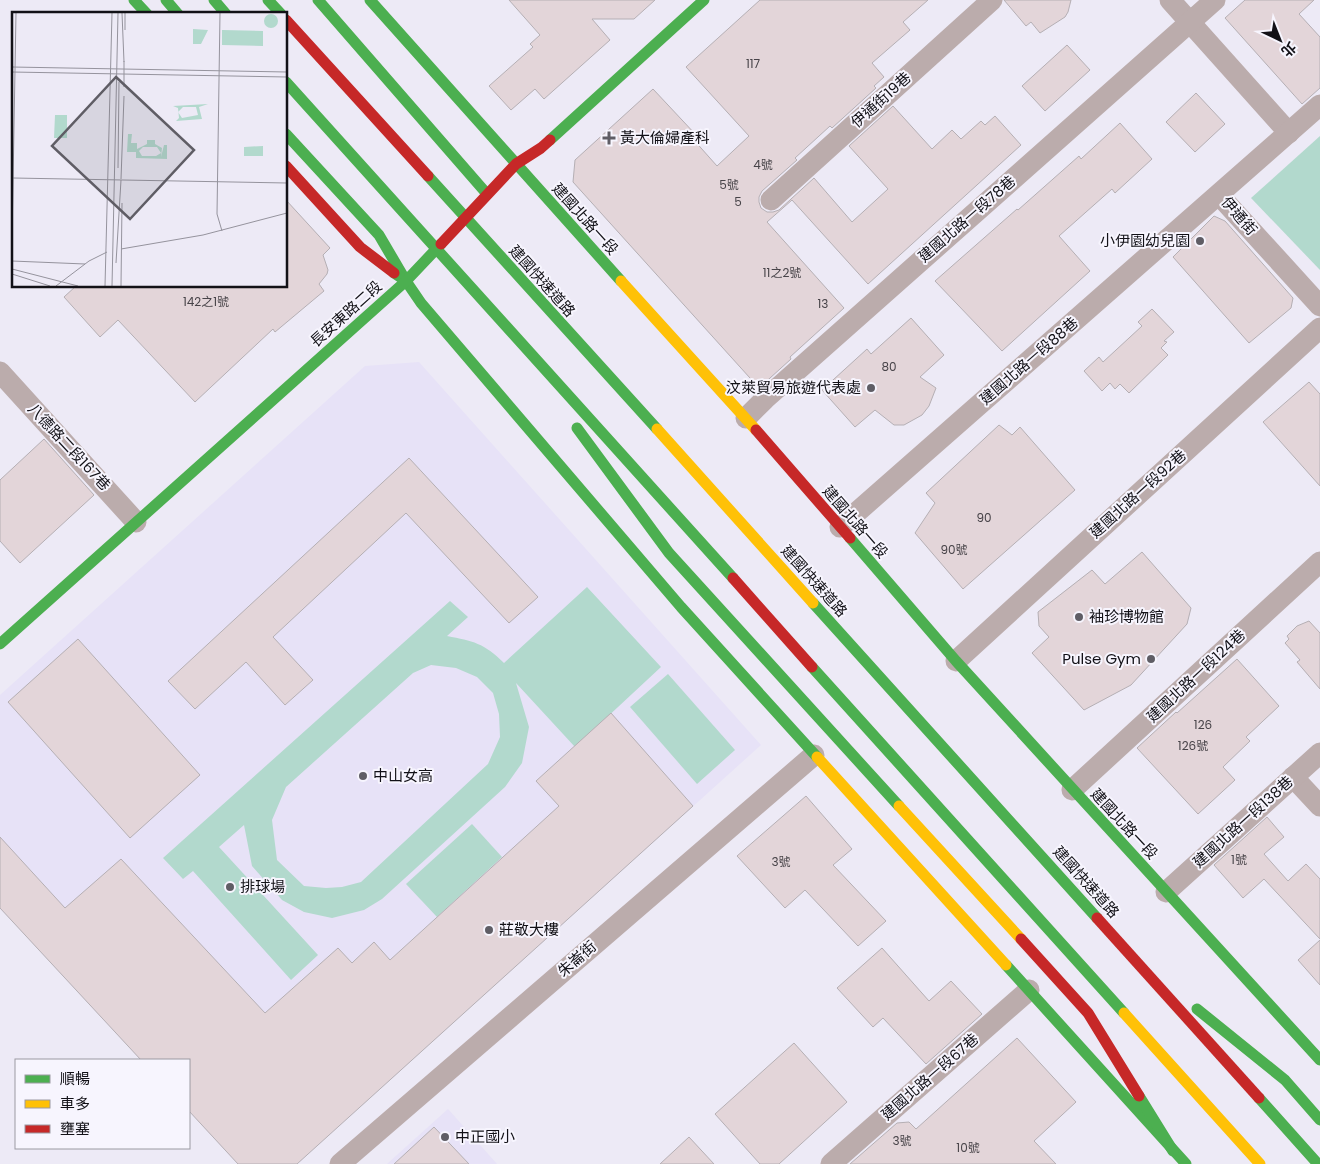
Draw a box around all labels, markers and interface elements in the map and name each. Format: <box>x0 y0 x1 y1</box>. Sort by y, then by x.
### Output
inset map <box>12 12 288 288</box>
north arrow <box>1255 15 1305 65</box>
text: 北 <box>1277 37 1301 62</box>
house number: 117 <box>746 55 761 72</box>
street label: 伊通街19巷 <box>846 67 915 132</box>
place label: 黃大倫婦產科 <box>620 127 710 148</box>
marker: 黃大倫婦產科 <box>602 131 616 145</box>
house number: 4號 <box>753 156 773 173</box>
street label: 建國北路一段78巷 <box>913 170 1020 267</box>
house number: 5號 <box>719 176 739 193</box>
street label: 建國北路一段 <box>547 178 623 259</box>
street label: 伊通街 <box>1217 192 1262 240</box>
house number: 5 <box>734 193 742 210</box>
place label: 小伊園幼兒園 <box>1100 230 1190 251</box>
marker: 小伊園幼兒園 <box>1194 235 1206 247</box>
street label: 建國快速道路 <box>504 240 580 321</box>
house number: 11之2號 <box>763 264 801 281</box>
street label: 長安東路二段 <box>305 276 386 352</box>
house number: 142之1號 <box>183 293 229 310</box>
house number: 13 <box>818 295 828 312</box>
street label: 建國北路一段88巷 <box>975 312 1082 409</box>
house number: 80 <box>881 358 897 375</box>
place label: 汶萊貿易旅遊代表處 <box>726 377 861 398</box>
marker: 汶萊貿易旅遊代表處 <box>865 382 877 394</box>
street label: 八德路二段167巷 <box>23 398 115 495</box>
street label: 建國北路一段92巷 <box>1085 445 1190 543</box>
street label: 建國北路一段 <box>818 481 893 563</box>
house number: 90 <box>976 509 992 526</box>
street label: 建國快速道路 <box>776 540 852 621</box>
house number: 90號 <box>940 541 968 558</box>
place label: 袖珍博物館 <box>1089 606 1164 627</box>
marker: 袖珍博物館 <box>1073 611 1085 623</box>
street label: 建國北路一段124巷 <box>1142 624 1250 727</box>
place label: Pulse Gym <box>1062 648 1141 669</box>
marker: Pulse Gym <box>1145 653 1157 665</box>
house number: 126 <box>1194 716 1212 733</box>
house number: 126號 <box>1178 737 1208 754</box>
place label: 中山女高 <box>373 765 433 786</box>
marker: 中山女高 <box>357 770 369 782</box>
street label: 建國北路一段138巷 <box>1188 771 1297 872</box>
street label: 建國北路一段 <box>1086 784 1163 864</box>
street label: 建國快速道路 <box>1048 841 1124 922</box>
house number: 1號 <box>1231 851 1247 868</box>
house number: 3號 <box>771 853 791 870</box>
place label: 排球場 <box>240 876 285 897</box>
marker: 排球場 <box>224 881 236 893</box>
place label: 莊敬大樓 <box>499 919 559 940</box>
marker: 莊敬大樓 <box>483 924 495 936</box>
street label: 朱崙街 <box>553 936 601 981</box>
street label: 建國北路一段67巷 <box>876 1028 983 1125</box>
legend <box>15 1059 190 1149</box>
text: 順暢 <box>60 1068 90 1089</box>
text: 車多 <box>60 1093 90 1114</box>
text: 壅塞 <box>60 1118 90 1139</box>
place label: 中正國小 <box>455 1126 515 1147</box>
marker: 中正國小 <box>439 1131 451 1143</box>
house number: 3號 <box>892 1132 912 1149</box>
house number: 10號 <box>956 1139 980 1156</box>

